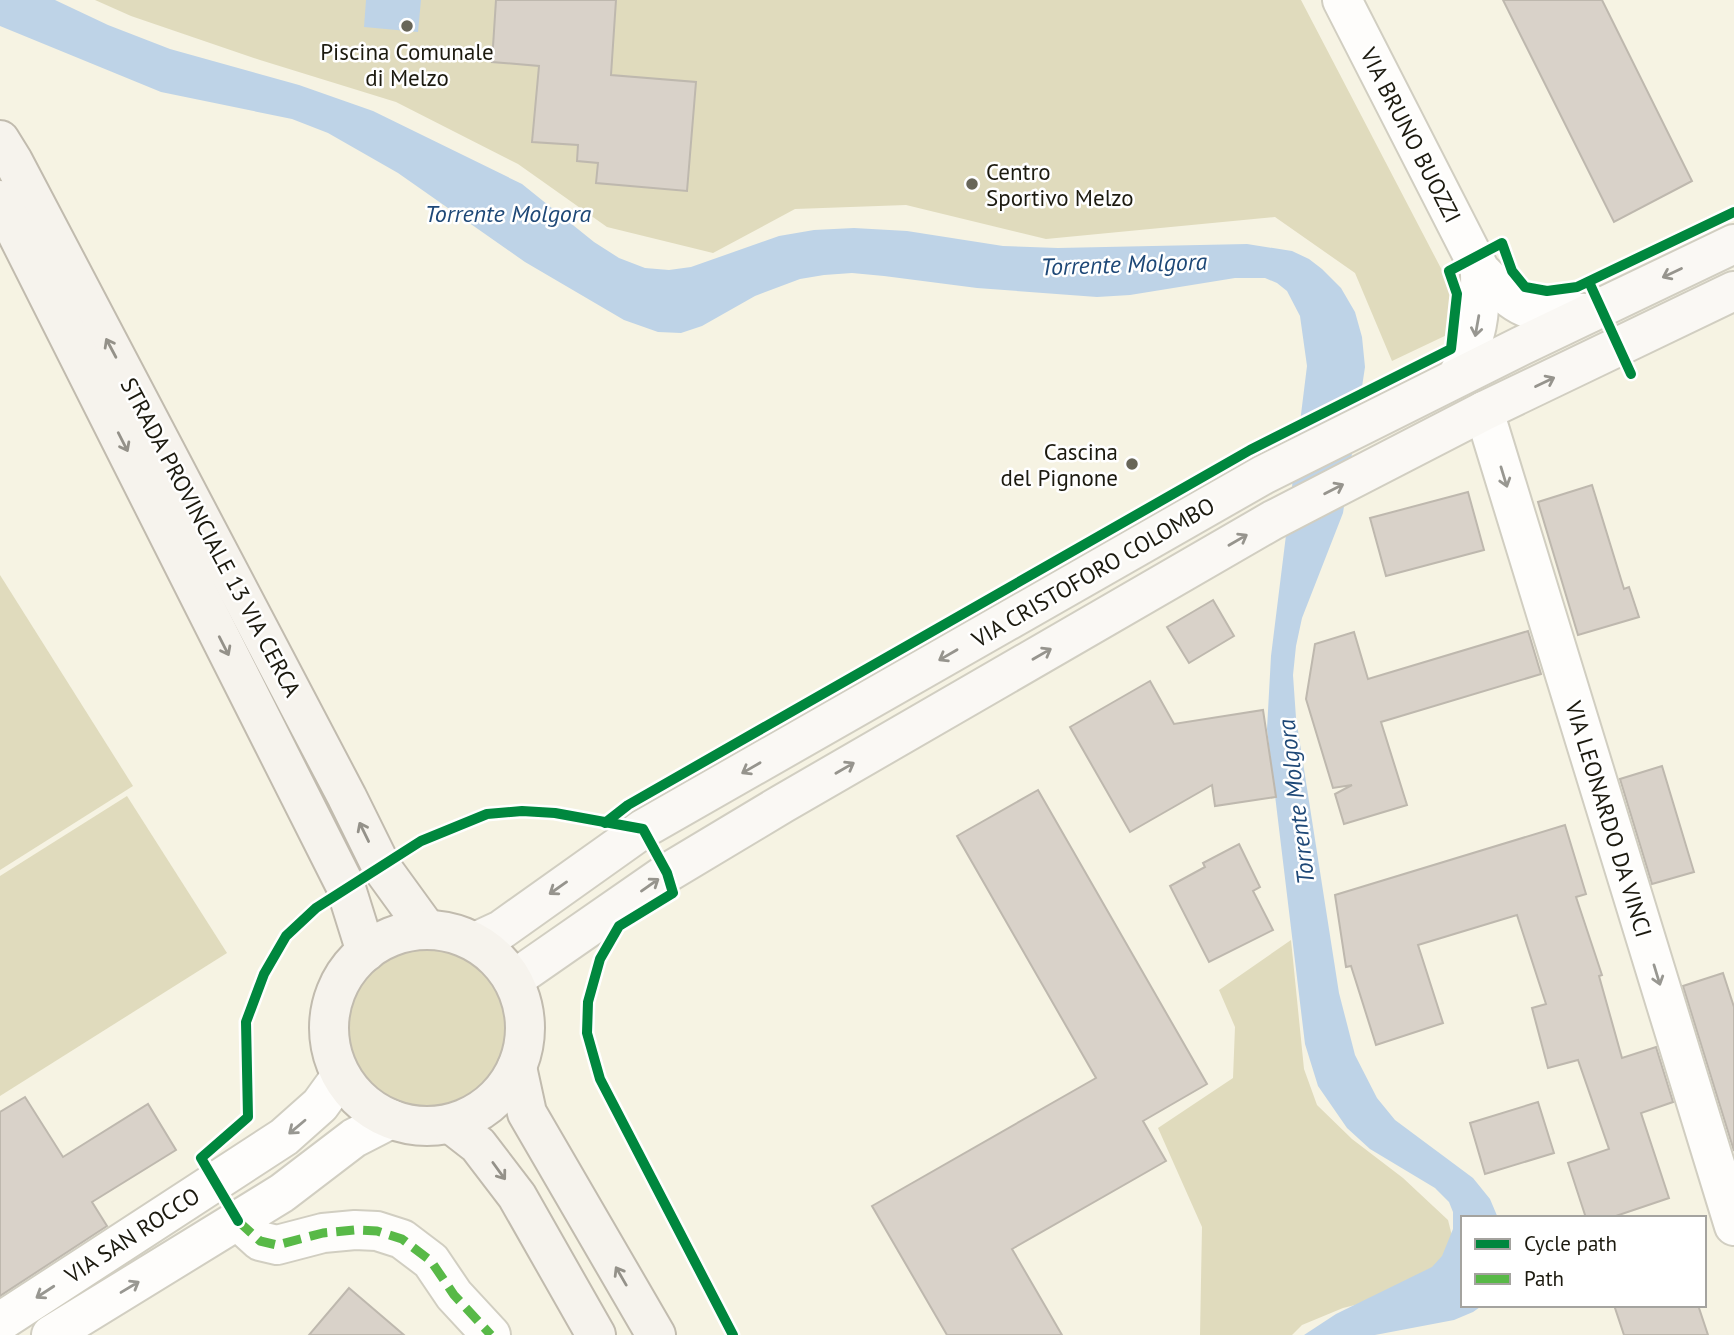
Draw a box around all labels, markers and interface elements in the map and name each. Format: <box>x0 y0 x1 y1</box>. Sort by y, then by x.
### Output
marker: Piscina Comunale di Melzo <box>399 18 415 34</box>
place label: Piscina Comunale di Melzo <box>320 37 494 92</box>
street label: VIA BRUNO BUOZZI <box>1354 42 1468 227</box>
place label: Centro Sportivo Melzo <box>986 157 1134 212</box>
marker: Centro Sportivo Melzo <box>964 176 980 192</box>
water label: Torrente Molgora <box>425 198 592 229</box>
water label: Torrente Molgora <box>1040 246 1208 282</box>
one-way arrow <box>1662 267 1683 280</box>
one-way arrow <box>1470 314 1483 337</box>
one-way arrow <box>104 338 118 359</box>
street label: STRADA PROVINCIALE 13 VIA CERCA <box>114 372 308 702</box>
one-way arrow <box>1534 374 1555 388</box>
one-way arrow <box>116 431 130 452</box>
place label: Cascina del Pignone <box>1001 437 1118 492</box>
marker: Cascina del Pignone <box>1124 456 1140 472</box>
one-way arrow <box>1498 465 1511 487</box>
one-way arrow <box>1323 481 1344 495</box>
street label: VIA CRISTOFORO COLOMBO <box>966 491 1220 654</box>
one-way arrow <box>1228 533 1248 547</box>
one-way arrow <box>218 635 232 656</box>
one-way arrow <box>1031 647 1051 661</box>
one-way arrow <box>938 649 959 662</box>
street label: VIA LEONARDO DA VINCI <box>1559 696 1659 941</box>
water label: Torrente Molgora <box>1270 717 1322 887</box>
one-way arrow <box>741 761 761 775</box>
one-way arrow <box>834 761 854 775</box>
one-way arrow <box>357 822 370 843</box>
one-way arrow <box>640 878 659 892</box>
one-way arrow <box>549 881 568 895</box>
one-way arrow <box>1651 964 1664 986</box>
one-way arrow <box>288 1119 306 1134</box>
one-way arrow <box>492 1161 507 1180</box>
street label: VIA SAN ROCCO <box>58 1181 205 1290</box>
legend <box>1461 1216 1706 1307</box>
text: Cycle path <box>1524 1230 1617 1257</box>
text: Path <box>1524 1265 1564 1292</box>
one-way arrow <box>614 1266 628 1286</box>
one-way arrow <box>120 1279 140 1293</box>
one-way arrow <box>36 1285 56 1299</box>

